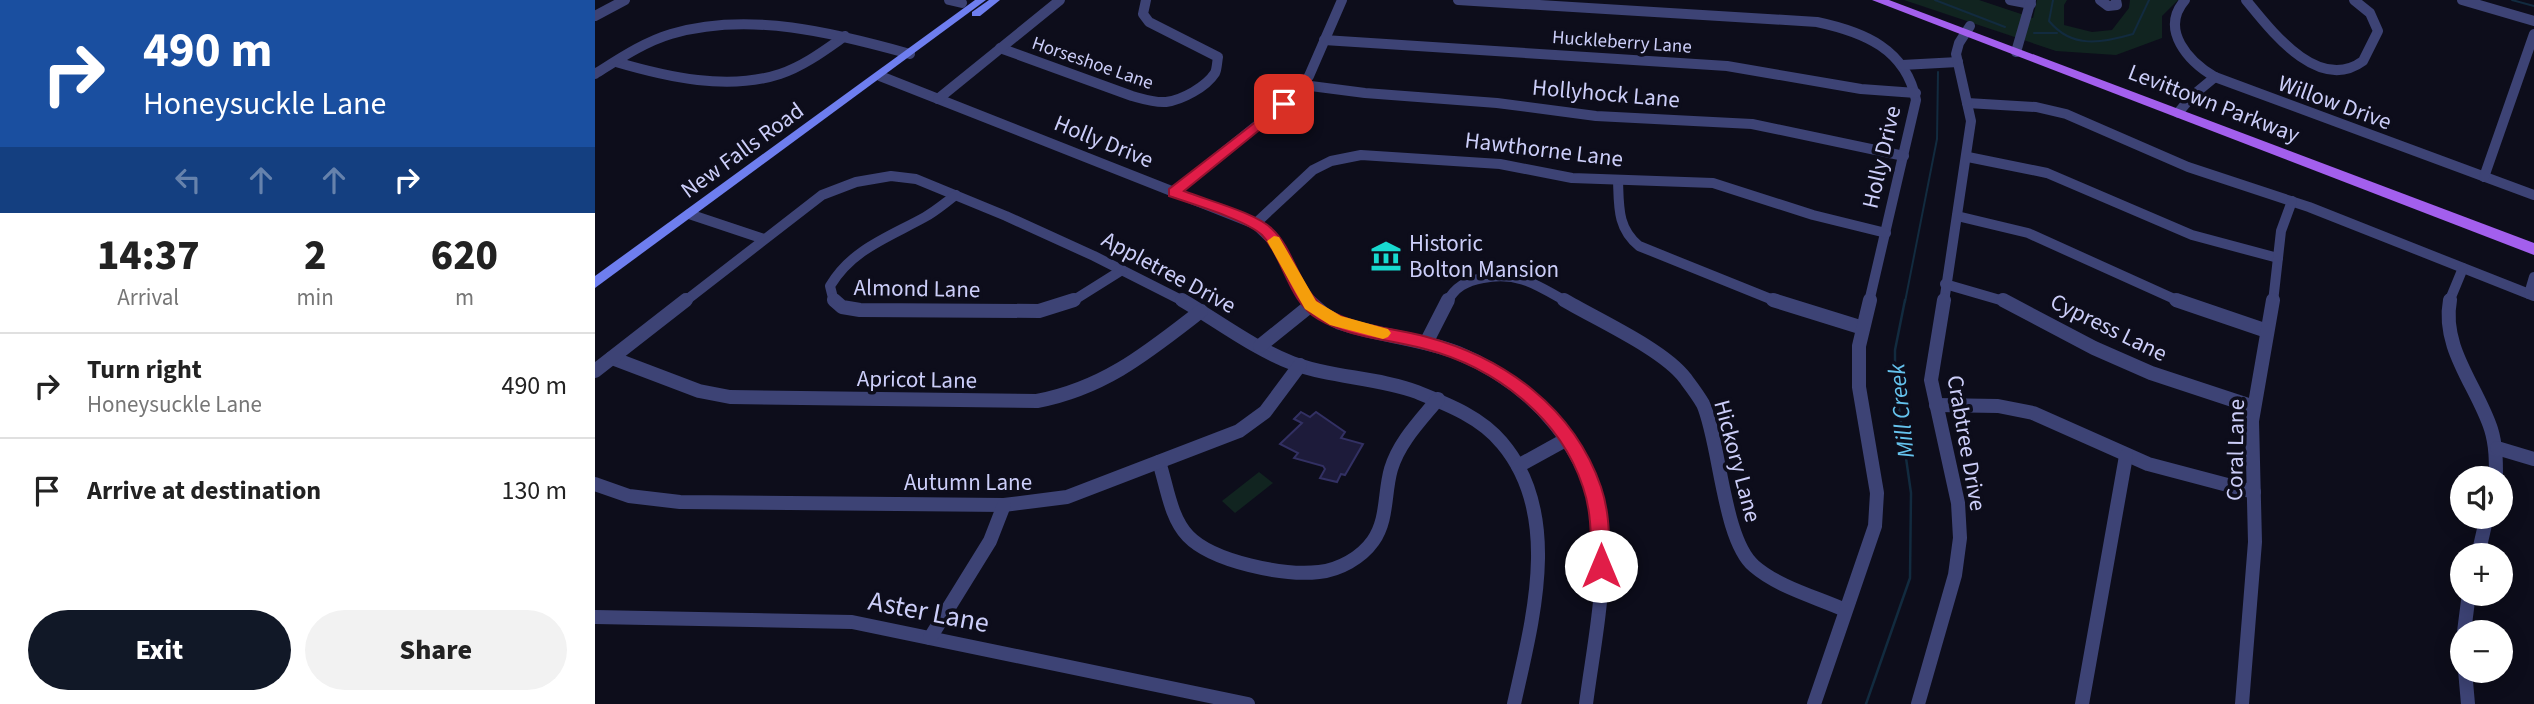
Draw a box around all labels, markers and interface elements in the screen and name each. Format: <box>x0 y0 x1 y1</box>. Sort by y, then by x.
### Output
text: 490 m <box>143 16 272 86</box>
street label: Huckleberry Lane <box>1551 24 1693 61</box>
icon: right <box>28 28 119 119</box>
street label: Horseshoe Lane <box>1028 30 1157 97</box>
street label: Levittown Parkway <box>2123 56 2305 151</box>
street label: Willow Drive <box>2273 67 2396 138</box>
street label: Hollyhock Lane <box>1531 71 1681 116</box>
pin <box>1254 74 1314 134</box>
text: Honeysuckle Lane <box>143 81 386 127</box>
icon: arrive <box>1265 85 1303 123</box>
street label: New Falls Road <box>674 94 811 206</box>
street label: Holly Drive <box>1854 103 1909 212</box>
street label: Holly Drive <box>1049 107 1158 176</box>
street label: Hawthorne Lane <box>1463 123 1625 176</box>
icon: left <box>169 161 207 199</box>
icon: ahead <box>242 161 280 199</box>
icon: ahead <box>315 161 353 199</box>
icon: right <box>388 161 426 199</box>
street label: Appletree Drive <box>1096 223 1242 322</box>
text: 14:37 <box>97 226 200 286</box>
text: 2 <box>304 226 326 286</box>
text: 620 <box>431 226 498 286</box>
place label: Historic Bolton Mansion <box>1409 227 1559 286</box>
museum icon: Historic Bolton Mansion <box>1369 239 1403 273</box>
street label: Almond Lane <box>853 271 981 306</box>
text: Arrival <box>117 281 179 314</box>
text: min <box>297 281 334 314</box>
text: m <box>455 281 474 314</box>
street label: Cypress Lane <box>2045 285 2173 370</box>
text: Turn right <box>87 351 202 388</box>
water label: Mill Creek <box>1879 361 1924 460</box>
street label: Apricot Lane <box>857 362 977 397</box>
icon: right <box>28 367 66 405</box>
text: 490 m <box>501 367 567 404</box>
street label: Crabtree Drive <box>1938 373 1995 514</box>
text: Honeysuckle Lane <box>87 388 262 421</box>
street label: Hickory Lane <box>1705 396 1770 526</box>
street label: Coral Lane <box>2218 399 2253 501</box>
street label: Autumn Lane <box>904 466 1032 499</box>
map controls <box>2450 466 2513 683</box>
button: sound <box>2450 466 2513 529</box>
icon: arrive <box>28 472 66 510</box>
text: Arrive at destination <box>87 472 321 509</box>
text: 130 m <box>501 472 567 509</box>
position arrow <box>1564 529 1638 603</box>
button: + <box>2450 543 2513 606</box>
street label: Aster Lane <box>865 581 993 643</box>
button: Exit <box>28 610 291 690</box>
button: Share <box>305 610 567 690</box>
button: − <box>2450 620 2513 683</box>

